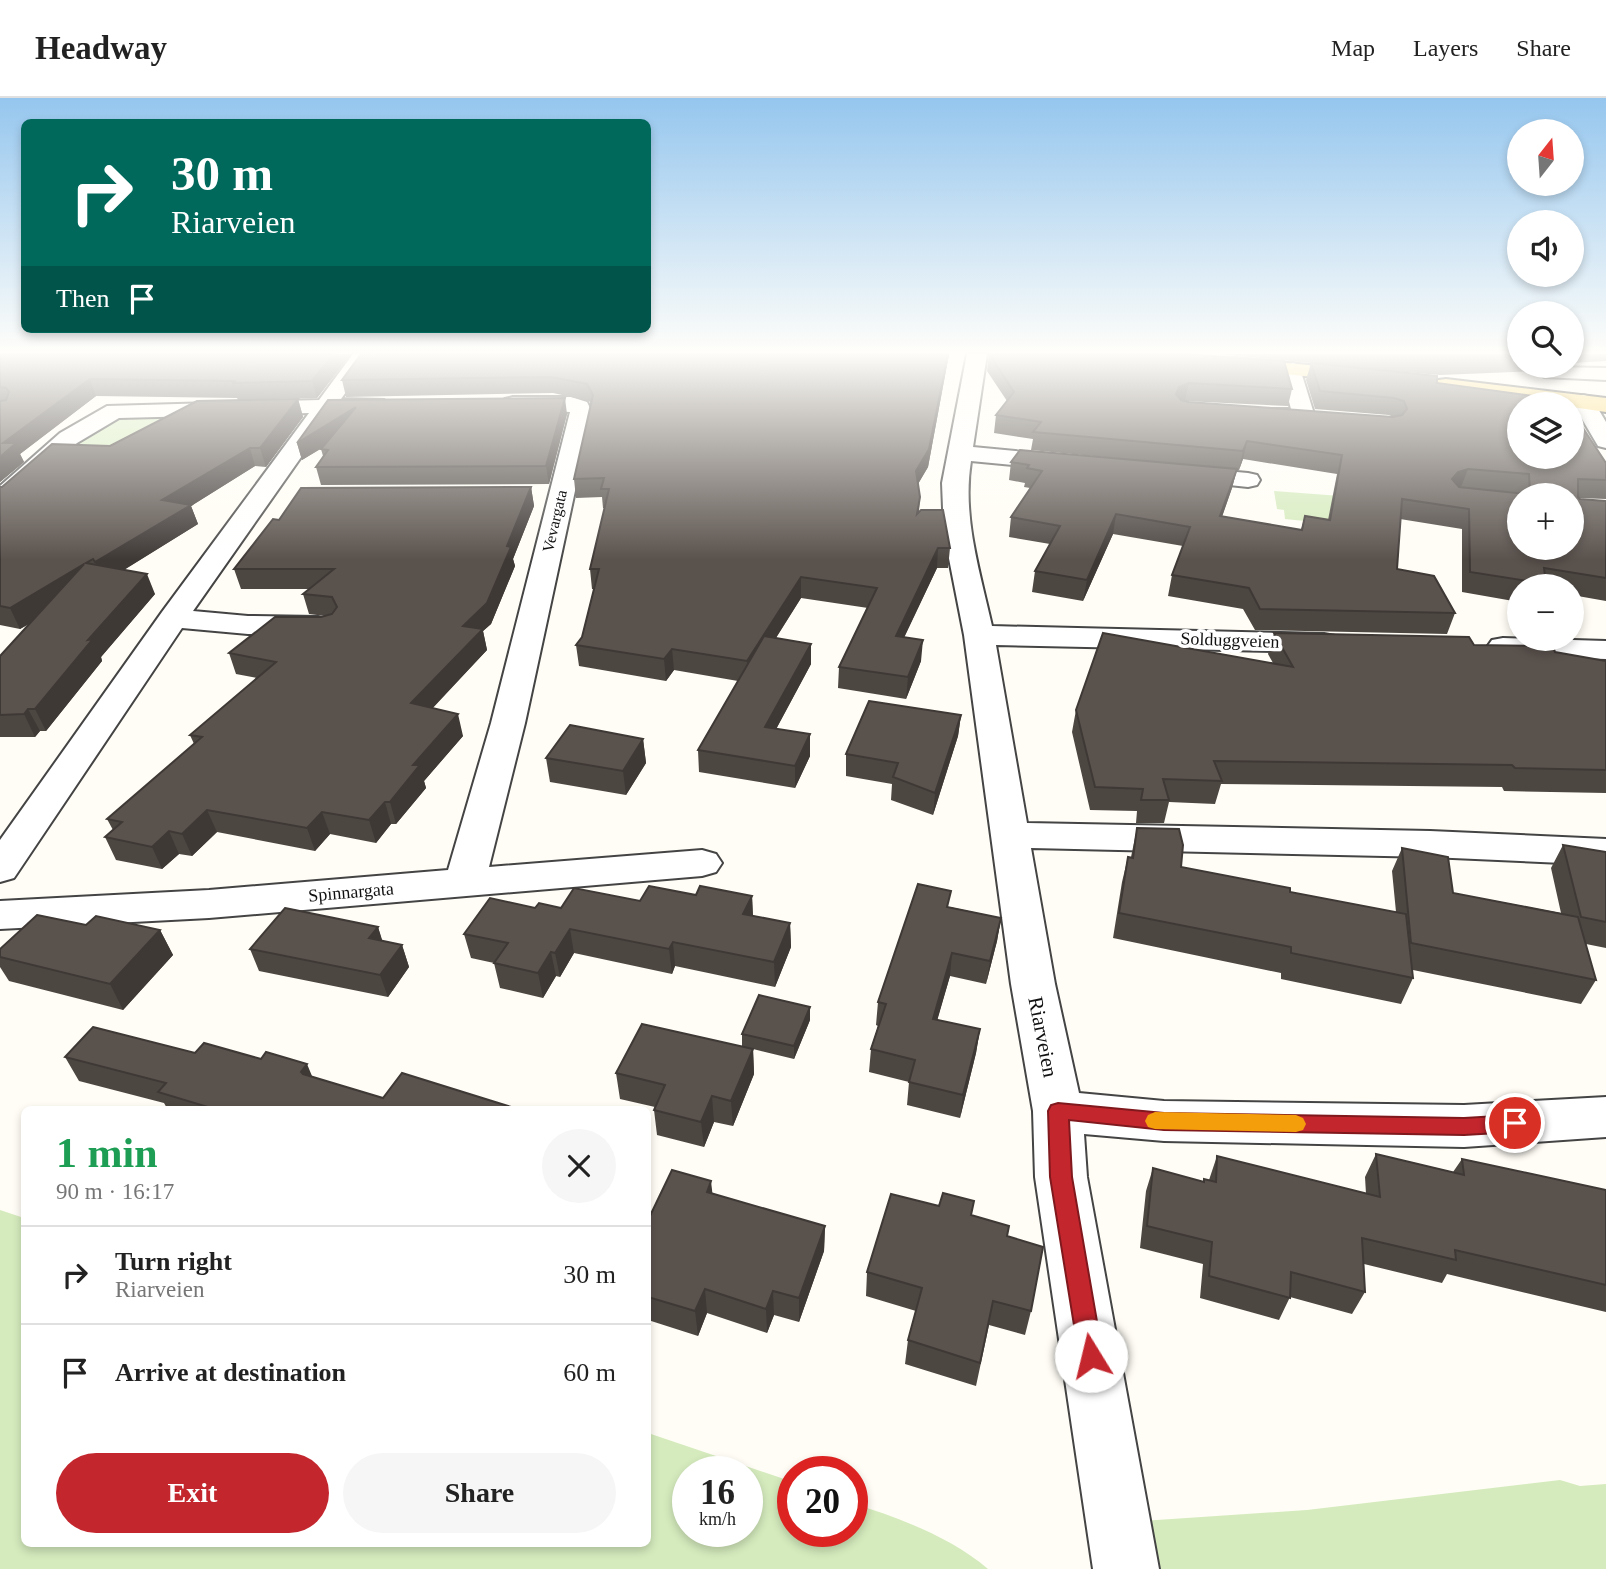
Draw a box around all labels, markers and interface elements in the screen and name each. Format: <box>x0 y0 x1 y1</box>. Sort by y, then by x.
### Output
text: Headway <box>35 30 167 66</box>
text: Map <box>1331 35 1375 61</box>
text: Layers <box>1413 35 1478 61</box>
text: Share <box>1516 35 1571 61</box>
north arrow <box>1507 119 1584 196</box>
map controls <box>1507 119 1584 651</box>
text: 30 m <box>171 146 273 201</box>
icon: right <box>56 147 147 238</box>
text: Riarveien <box>171 204 295 240</box>
button: sound <box>1507 210 1584 287</box>
icon: arrive <box>123 280 161 318</box>
text: Then <box>56 284 109 313</box>
button: search <box>1507 301 1584 378</box>
button: layers <box>1507 392 1584 469</box>
button: + <box>1507 483 1584 560</box>
street label: Vevargata <box>539 488 571 554</box>
button: − <box>1507 574 1584 651</box>
street label: Solduggveien <box>1180 628 1280 652</box>
street label: Spinnargata <box>307 878 395 906</box>
street label: Riarveien <box>1023 995 1063 1080</box>
pin <box>1485 1093 1545 1153</box>
icon: arrive <box>1496 1104 1534 1142</box>
button: close <box>542 1129 616 1203</box>
text: 1 min <box>56 1130 158 1176</box>
text: 90 m · 16:17 <box>56 1179 174 1204</box>
text: Turn right <box>115 1247 232 1276</box>
icon: right <box>56 1256 94 1294</box>
text: 30 m <box>563 1260 616 1289</box>
text: Riarveien <box>115 1277 204 1302</box>
position arrow <box>1054 1319 1128 1393</box>
icon: arrive <box>56 1354 94 1392</box>
text: Arrive at destination <box>115 1358 346 1387</box>
text: 60 m <box>563 1358 616 1387</box>
button: Exit <box>56 1453 329 1533</box>
button: Share <box>343 1453 616 1533</box>
speed limit sign: 20 <box>777 1456 868 1547</box>
text: 16 <box>700 1473 735 1512</box>
text: km/h <box>699 1509 736 1529</box>

